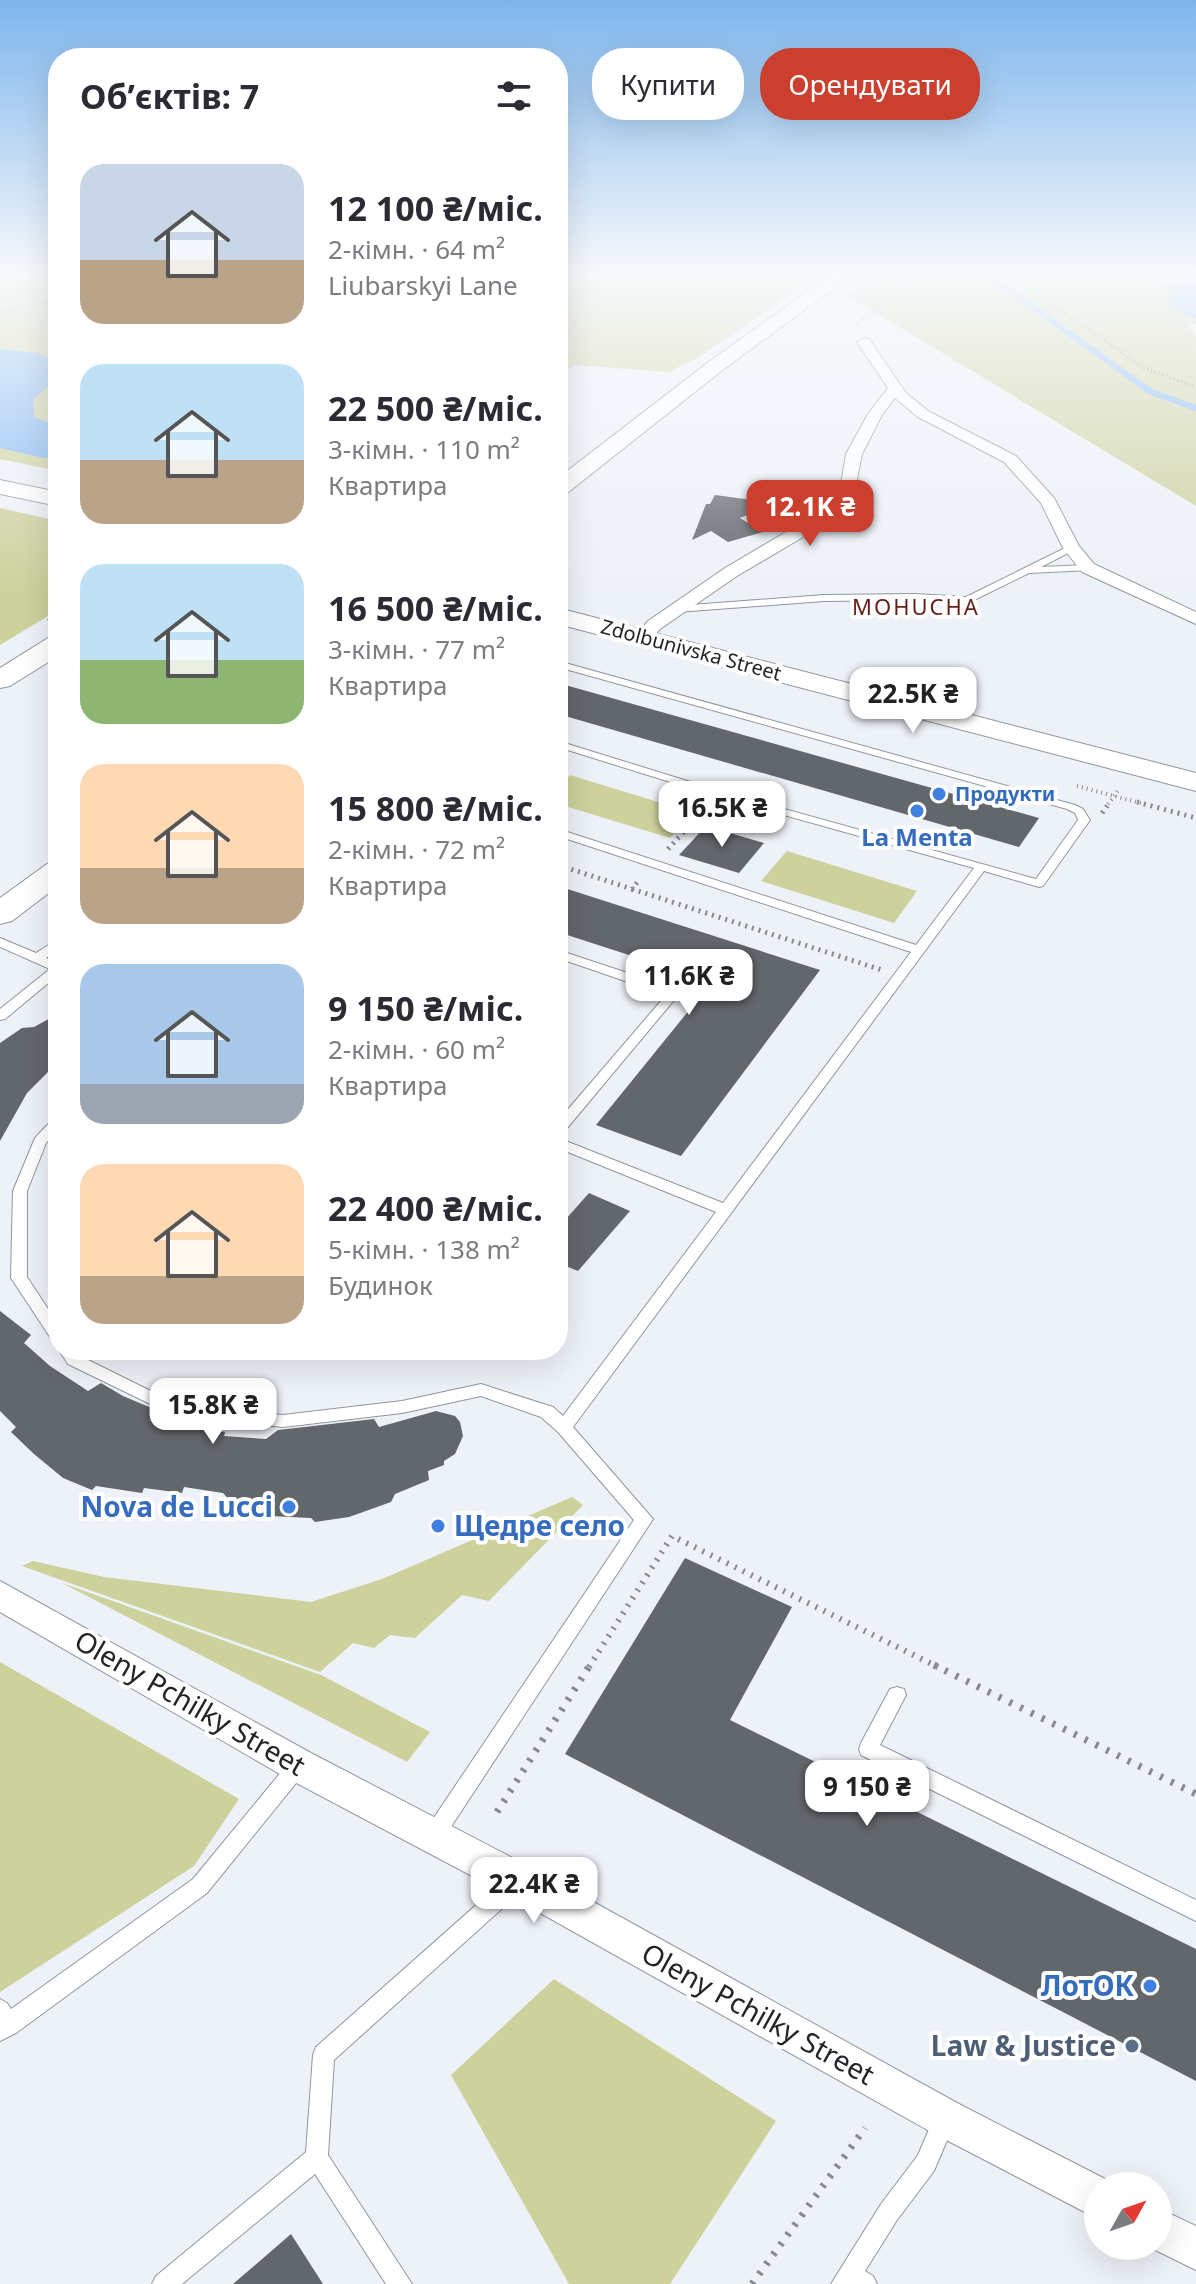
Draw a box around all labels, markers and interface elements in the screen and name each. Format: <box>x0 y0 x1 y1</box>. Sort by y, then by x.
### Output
chip: Купити <box>592 48 744 120</box>
chip: Орендувати <box>760 48 980 120</box>
text: Об’єктів: 7 <box>80 73 259 119</box>
icon: filters <box>492 74 536 118</box>
text: 12 100 ₴/міс. <box>328 185 543 231</box>
icon: home <box>144 196 240 292</box>
text: 2-кімн. · 64 m² <box>328 231 505 267</box>
text: Liubarskyi Lane <box>328 267 518 303</box>
text: 22 500 ₴/міс. <box>328 385 543 431</box>
icon: home <box>144 396 240 492</box>
text: 3-кімн. · 110 m² <box>328 431 520 467</box>
text: Квартира <box>328 467 447 503</box>
pin: 12.1K ₴ <box>736 480 884 548</box>
text: 12.1K ₴ <box>765 488 855 524</box>
text: 16 500 ₴/міс. <box>328 585 543 631</box>
district label: MOHUCHA <box>852 591 980 621</box>
icon: home <box>144 596 240 692</box>
street label: Zdolbunivska Street <box>598 612 784 687</box>
text: 3-кімн. · 77 m² <box>328 631 505 667</box>
text: Квартира <box>328 667 447 703</box>
pin: 22.5K ₴ <box>839 667 987 735</box>
text: 22.5K ₴ <box>868 675 958 711</box>
place label: Продукти <box>955 780 1055 807</box>
pin: 16.5K ₴ <box>648 781 796 849</box>
text: 15 800 ₴/міс. <box>328 785 543 831</box>
marker: Продукти <box>930 785 948 803</box>
text: 16.5K ₴ <box>677 789 767 825</box>
icon: home <box>144 796 240 892</box>
marker: La Menta <box>908 802 926 820</box>
place label: La Menta <box>861 820 973 853</box>
text: 2-кімн. · 72 m² <box>328 831 505 867</box>
text: Квартира <box>328 867 447 903</box>
pin: 11.6K ₴ <box>615 949 763 1017</box>
text: 11.6K ₴ <box>644 957 734 993</box>
text: 9 150 ₴/міс. <box>328 985 523 1031</box>
icon: home <box>144 996 240 1092</box>
text: 2-кімн. · 60 m² <box>328 1031 505 1067</box>
text: Квартира <box>328 1067 447 1103</box>
text: 22 400 ₴/міс. <box>328 1185 543 1231</box>
icon: home <box>144 1196 240 1292</box>
text: 5-кімн. · 138 m² <box>328 1231 520 1267</box>
text: Будинок <box>328 1267 433 1303</box>
pin: 15.8K ₴ <box>139 1378 287 1446</box>
text: 15.8K ₴ <box>168 1386 258 1422</box>
place label: Nova de Lucci <box>80 1487 273 1525</box>
marker: Nova de Lucci <box>280 1498 298 1516</box>
place label: Щедре село <box>454 1506 625 1544</box>
marker: Щедре село <box>429 1517 447 1535</box>
street label: Oleny Pchilky Street <box>68 1621 313 1784</box>
pin: 9 150 ₴ <box>793 1760 941 1828</box>
text: 9 150 ₴ <box>823 1768 911 1804</box>
pin: 22.4K ₴ <box>460 1857 608 1925</box>
text: 22.4K ₴ <box>489 1865 579 1901</box>
street label: Oleny Pchilky Street <box>635 1933 882 2093</box>
place label: ЛотОК <box>1041 1966 1135 2004</box>
marker: ЛотОК <box>1141 1977 1159 1995</box>
place label: Law & Justice <box>931 2026 1116 2064</box>
marker: Law & Justice <box>1123 2037 1141 2055</box>
north arrow <box>1084 2172 1172 2260</box>
map controls <box>1084 2172 1172 2260</box>

